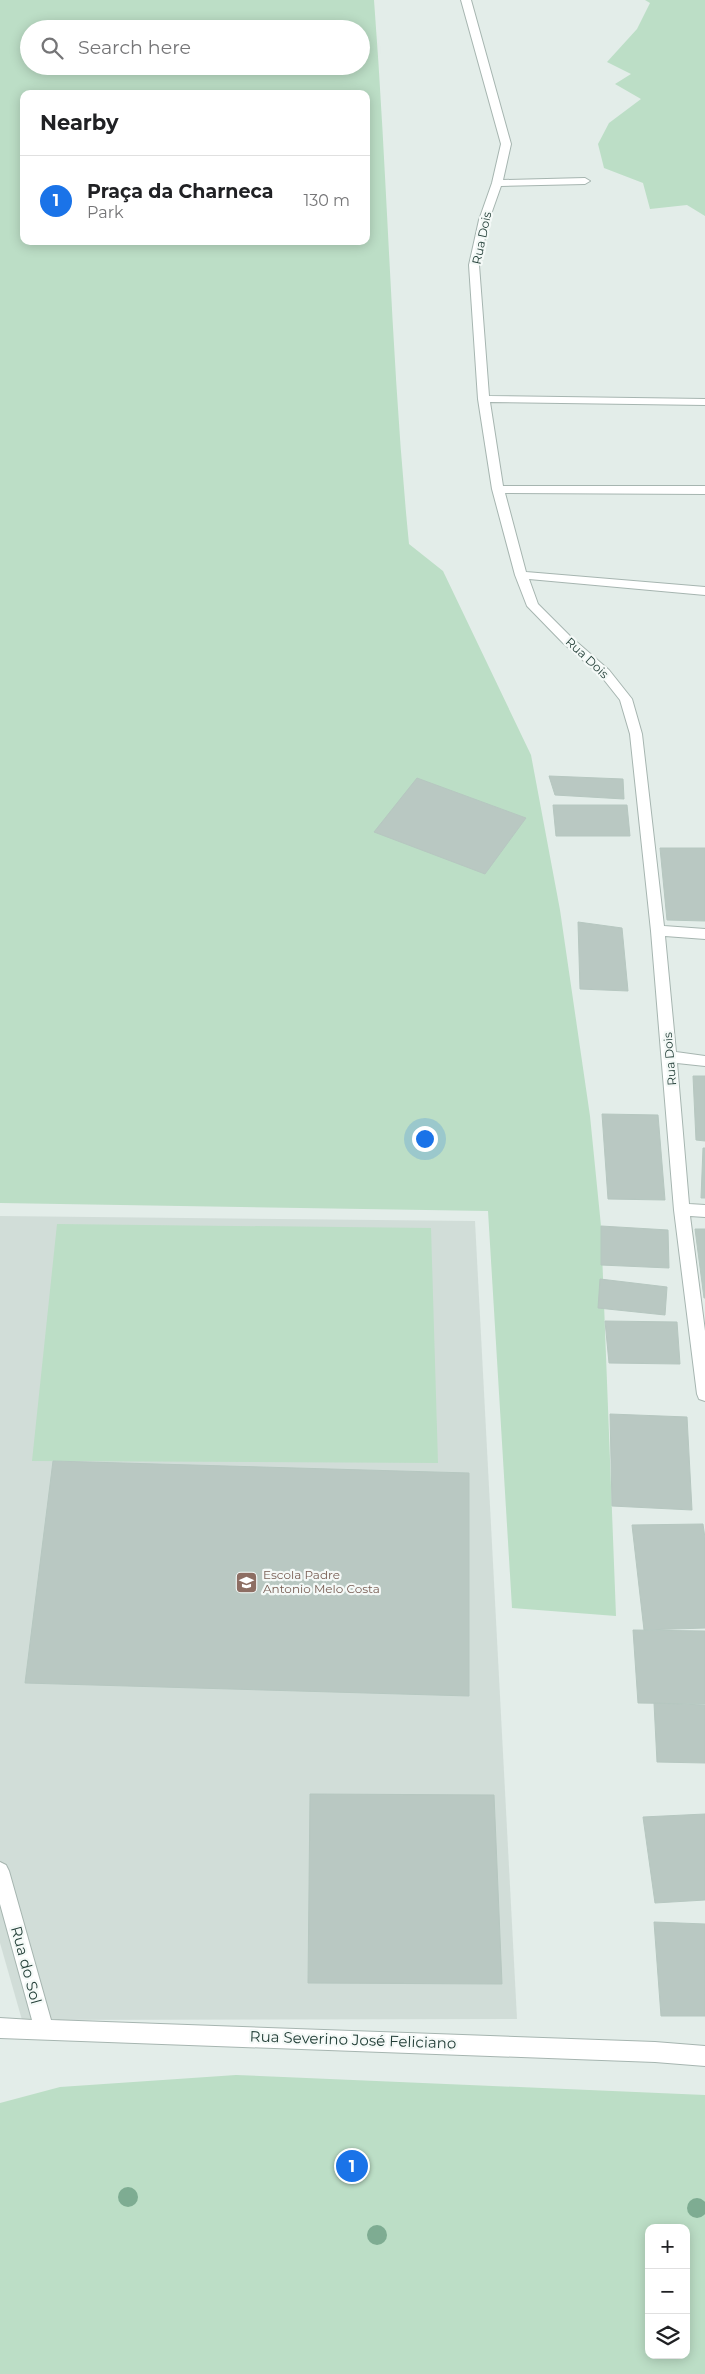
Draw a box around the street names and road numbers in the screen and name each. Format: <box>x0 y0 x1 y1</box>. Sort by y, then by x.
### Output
street label: Rua Dois <box>469 210 494 266</box>
street label: Rua Dois <box>563 634 612 681</box>
street label: Rua Dois <box>660 1032 679 1086</box>
street label: Rua do Sol <box>7 1924 46 2006</box>
street label: Rua Severino José Feliciano <box>249 2026 457 2053</box>

